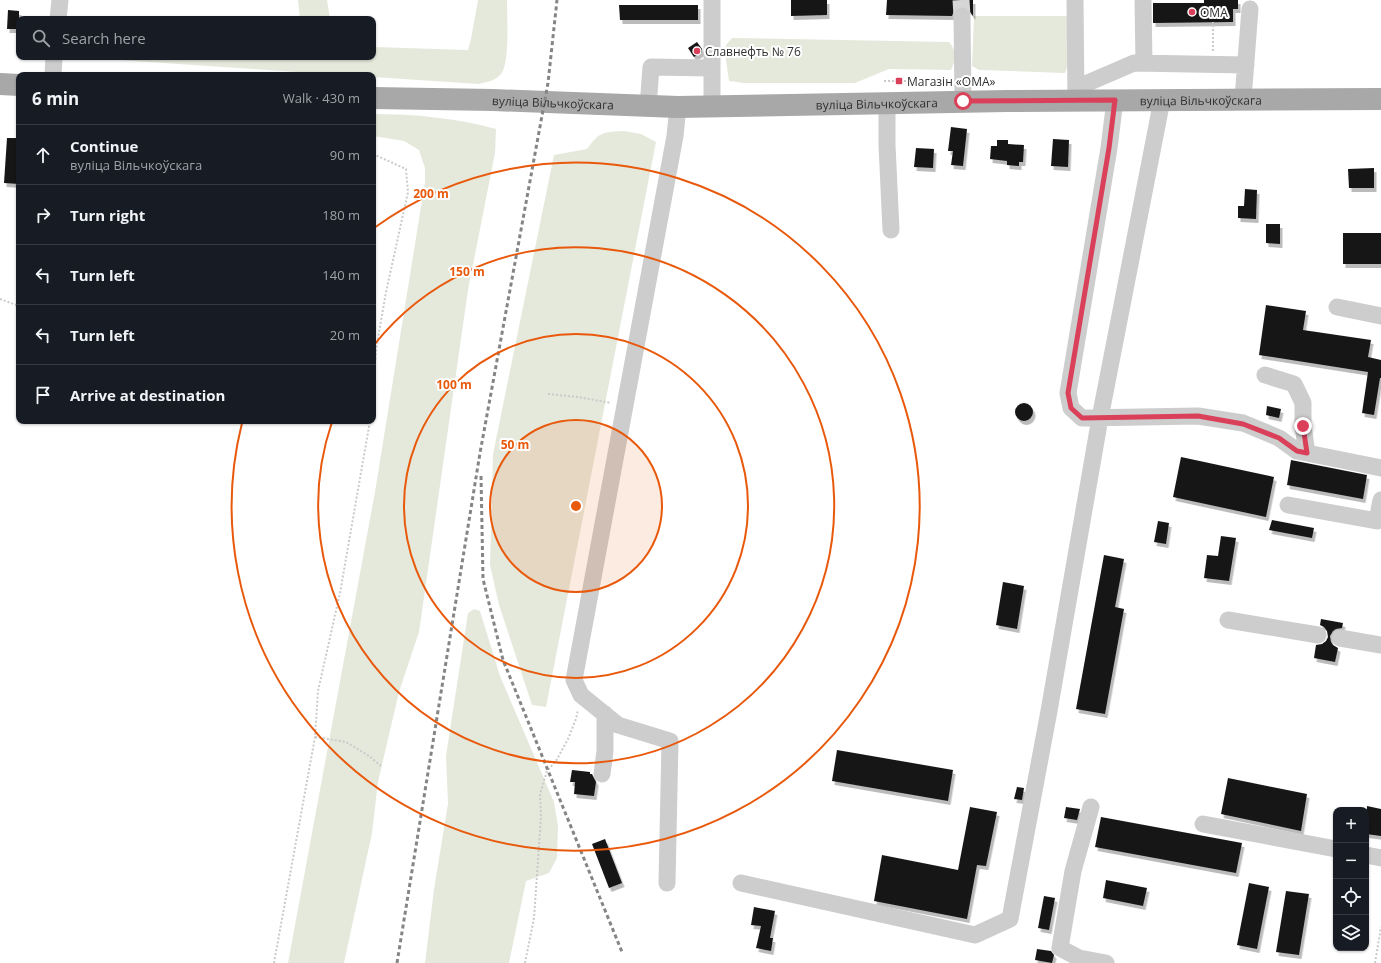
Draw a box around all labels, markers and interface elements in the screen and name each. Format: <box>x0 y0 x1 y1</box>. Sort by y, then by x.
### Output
place label: ОМА <box>1200 4 1228 21</box>
marker: ОМА <box>1187 7 1197 17</box>
search box <box>16 16 376 60</box>
icon: search <box>30 27 52 49</box>
text: Search here <box>62 28 146 48</box>
place label: Славнефть № 76 <box>705 43 801 60</box>
marker: Славнефть № 76 <box>692 46 702 56</box>
place label: Магазін «ОМА» <box>907 73 996 90</box>
marker: Магазін «ОМА» <box>894 76 904 86</box>
text: 6 min <box>32 87 79 110</box>
text: Walk · 430 m <box>283 89 360 107</box>
street label: вуліца Вільчкоўскага <box>492 91 614 113</box>
street label: вуліца Вільчкоўскага <box>1140 91 1262 109</box>
route start <box>954 92 972 110</box>
street label: вуліца Вільчкоўскага <box>816 94 938 113</box>
text: Continue <box>70 136 138 156</box>
icon: ahead <box>32 144 54 166</box>
text: 90 m <box>330 146 360 164</box>
text: вуліца Вільчкоўскага <box>70 156 202 174</box>
text: 200 m <box>413 185 449 202</box>
icon: right <box>32 204 54 226</box>
text: Turn right <box>70 205 145 225</box>
text: 180 m <box>322 206 360 224</box>
text: 150 m <box>449 263 485 280</box>
icon: left <box>32 264 54 286</box>
text: Turn left <box>70 265 135 285</box>
text: 140 m <box>322 266 360 284</box>
icon: left <box>32 324 54 346</box>
text: Turn left <box>70 325 135 345</box>
text: 20 m <box>330 326 360 344</box>
text: 100 m <box>436 376 472 393</box>
icon: arrive <box>32 384 54 406</box>
text: Arrive at destination <box>70 385 225 405</box>
route end <box>1294 417 1312 435</box>
text: 50 m <box>501 436 529 453</box>
centre of rings <box>569 499 583 513</box>
map controls <box>1333 807 1369 951</box>
button: + <box>1333 807 1369 843</box>
button: − <box>1333 843 1369 879</box>
button: locate <box>1333 879 1369 915</box>
button: layers <box>1333 915 1369 951</box>

